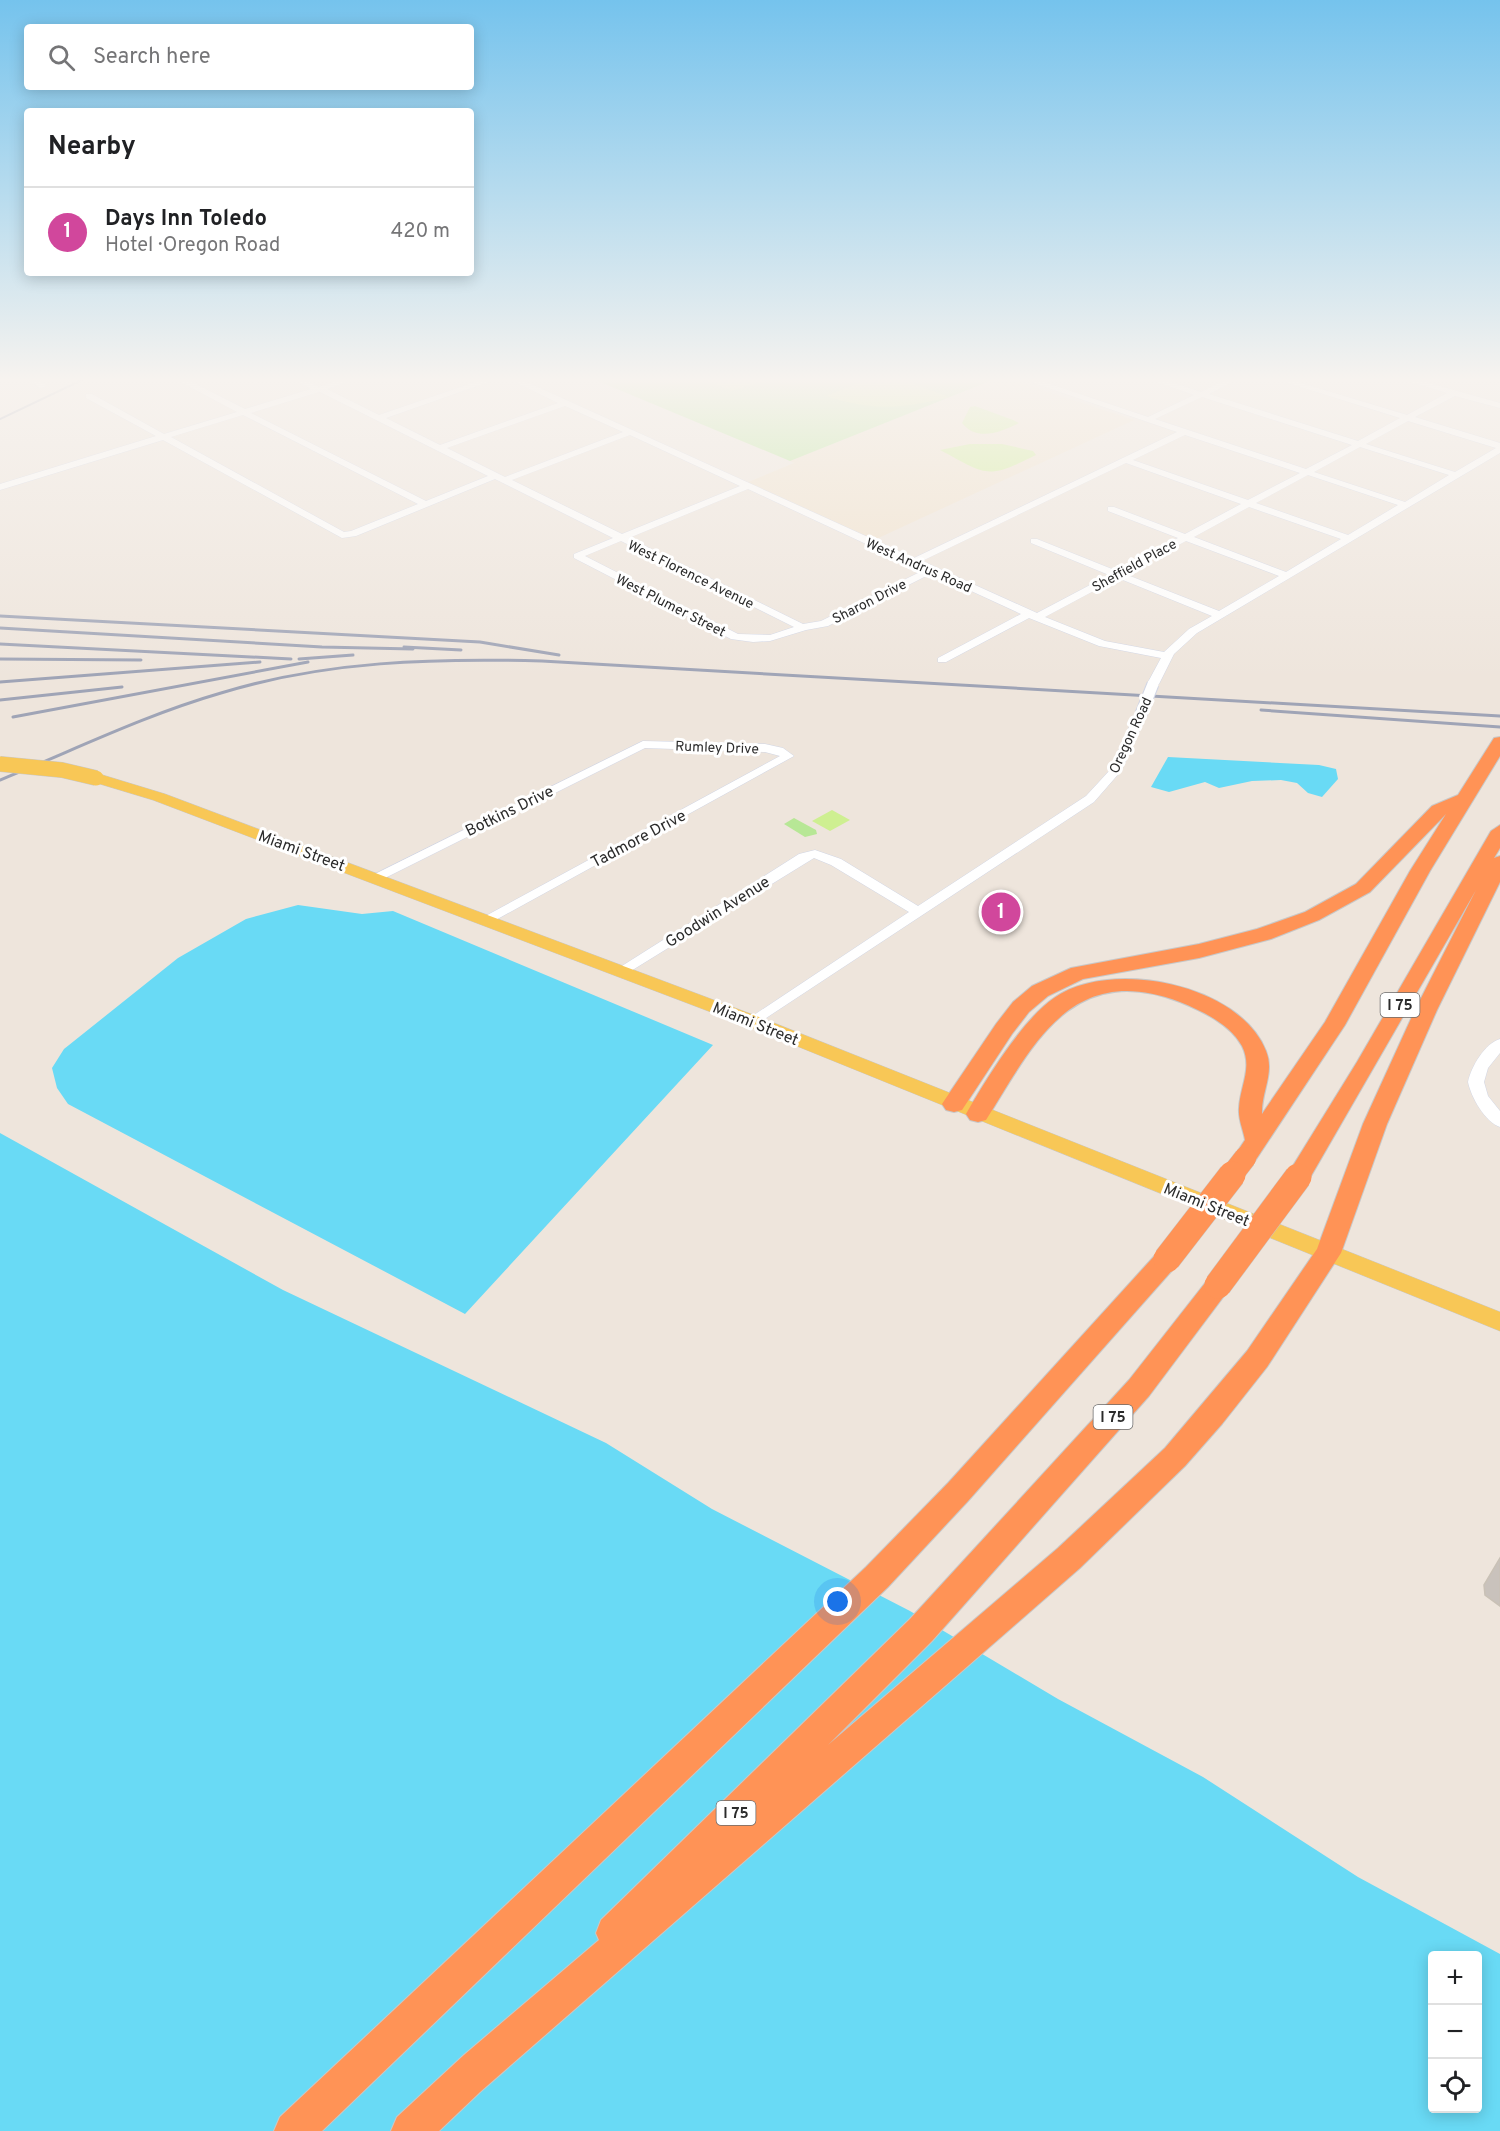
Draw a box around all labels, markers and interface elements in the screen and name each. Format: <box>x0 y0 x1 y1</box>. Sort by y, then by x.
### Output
search box <box>24 24 474 90</box>
icon: search <box>45 41 78 74</box>
text: Search here <box>93 44 211 71</box>
text: Nearby <box>48 131 136 164</box>
text: Days Inn Toledo <box>105 206 267 233</box>
text: 1 <box>64 219 72 245</box>
text: 420 m <box>391 219 450 245</box>
text: Hotel · Oregon Road <box>105 233 280 259</box>
street label: West Andrus Road <box>863 535 974 597</box>
street label: Sheffield Place <box>1089 536 1180 597</box>
street label: West Florence Avenue <box>625 537 756 613</box>
street label: West Plumer Street <box>612 571 728 641</box>
street label: Sharon Drive <box>830 576 910 628</box>
street label: Oregon Road <box>1106 695 1156 777</box>
street label: Rumley Drive <box>675 739 759 758</box>
street label: Botkins Drive <box>462 782 557 842</box>
street label: Tadmore Drive <box>588 806 690 873</box>
street label: Miami Street <box>255 827 347 877</box>
street label: Goodwin Avenue <box>662 873 774 953</box>
pin: 1 <box>982 890 1020 934</box>
road number: I 75 <box>1380 993 1420 1017</box>
street label: Miami Street <box>709 999 801 1051</box>
street label: Miami Street <box>1160 1180 1252 1232</box>
road number: I 75 <box>1094 1405 1132 1429</box>
your location <box>823 1587 852 1616</box>
road number: I 75 <box>716 1801 756 1825</box>
map controls <box>1428 1951 1482 2113</box>
button: + <box>1428 1951 1482 2005</box>
button: − <box>1428 2005 1482 2059</box>
button: locate <box>1428 2059 1482 2113</box>

